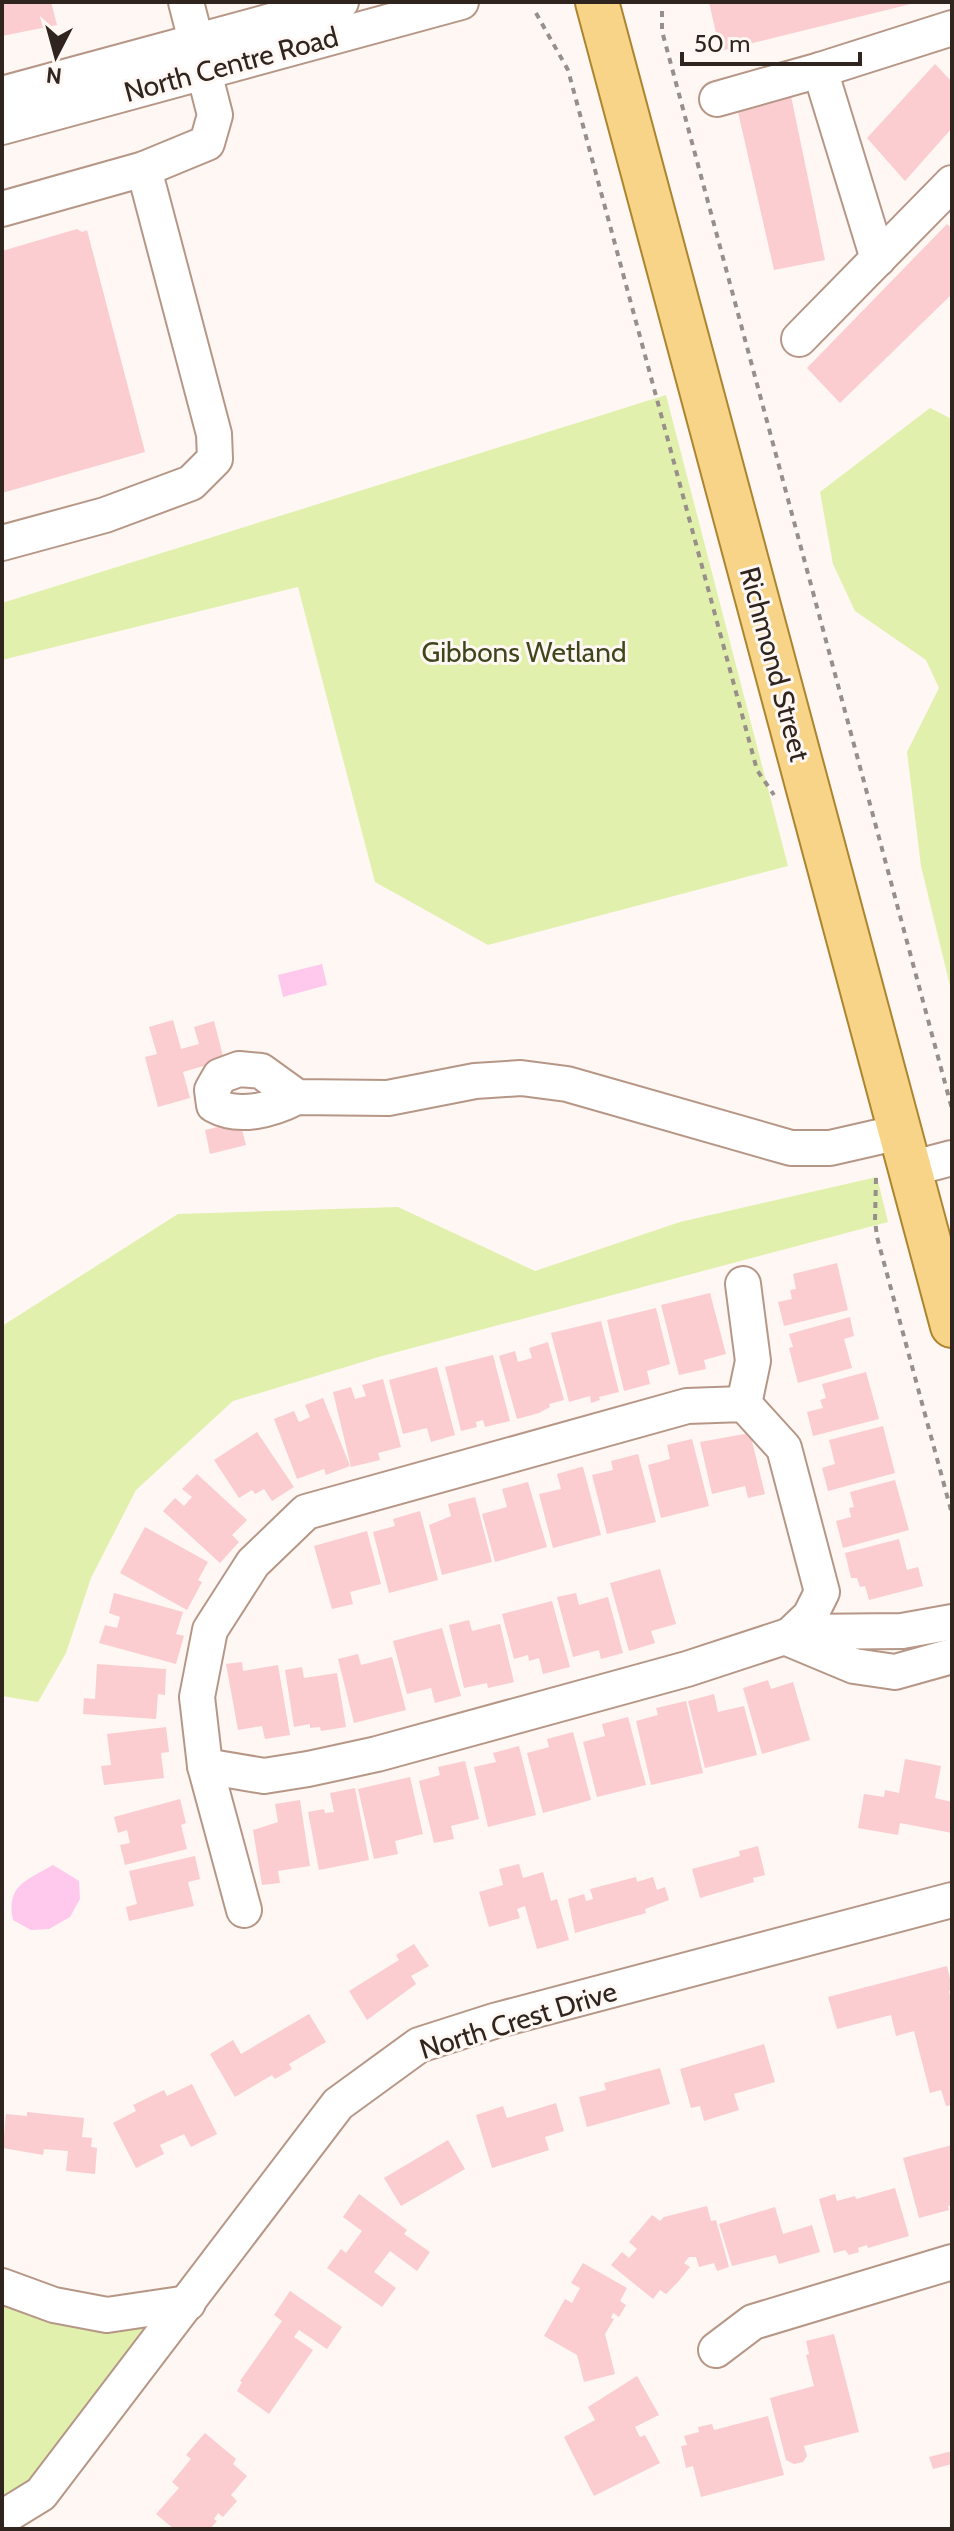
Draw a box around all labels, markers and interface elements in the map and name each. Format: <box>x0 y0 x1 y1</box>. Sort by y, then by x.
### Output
north arrow <box>16 16 96 96</box>
scale bar <box>682 16 860 66</box>
street label: North Centre Road <box>120 19 342 109</box>
text: 50 m <box>694 29 750 58</box>
text: N <box>45 61 63 90</box>
street label: Richmond Street <box>733 563 817 765</box>
park label: Gibbons Wetland <box>421 635 627 669</box>
street label: North Crest Drive <box>415 1974 621 2066</box>

